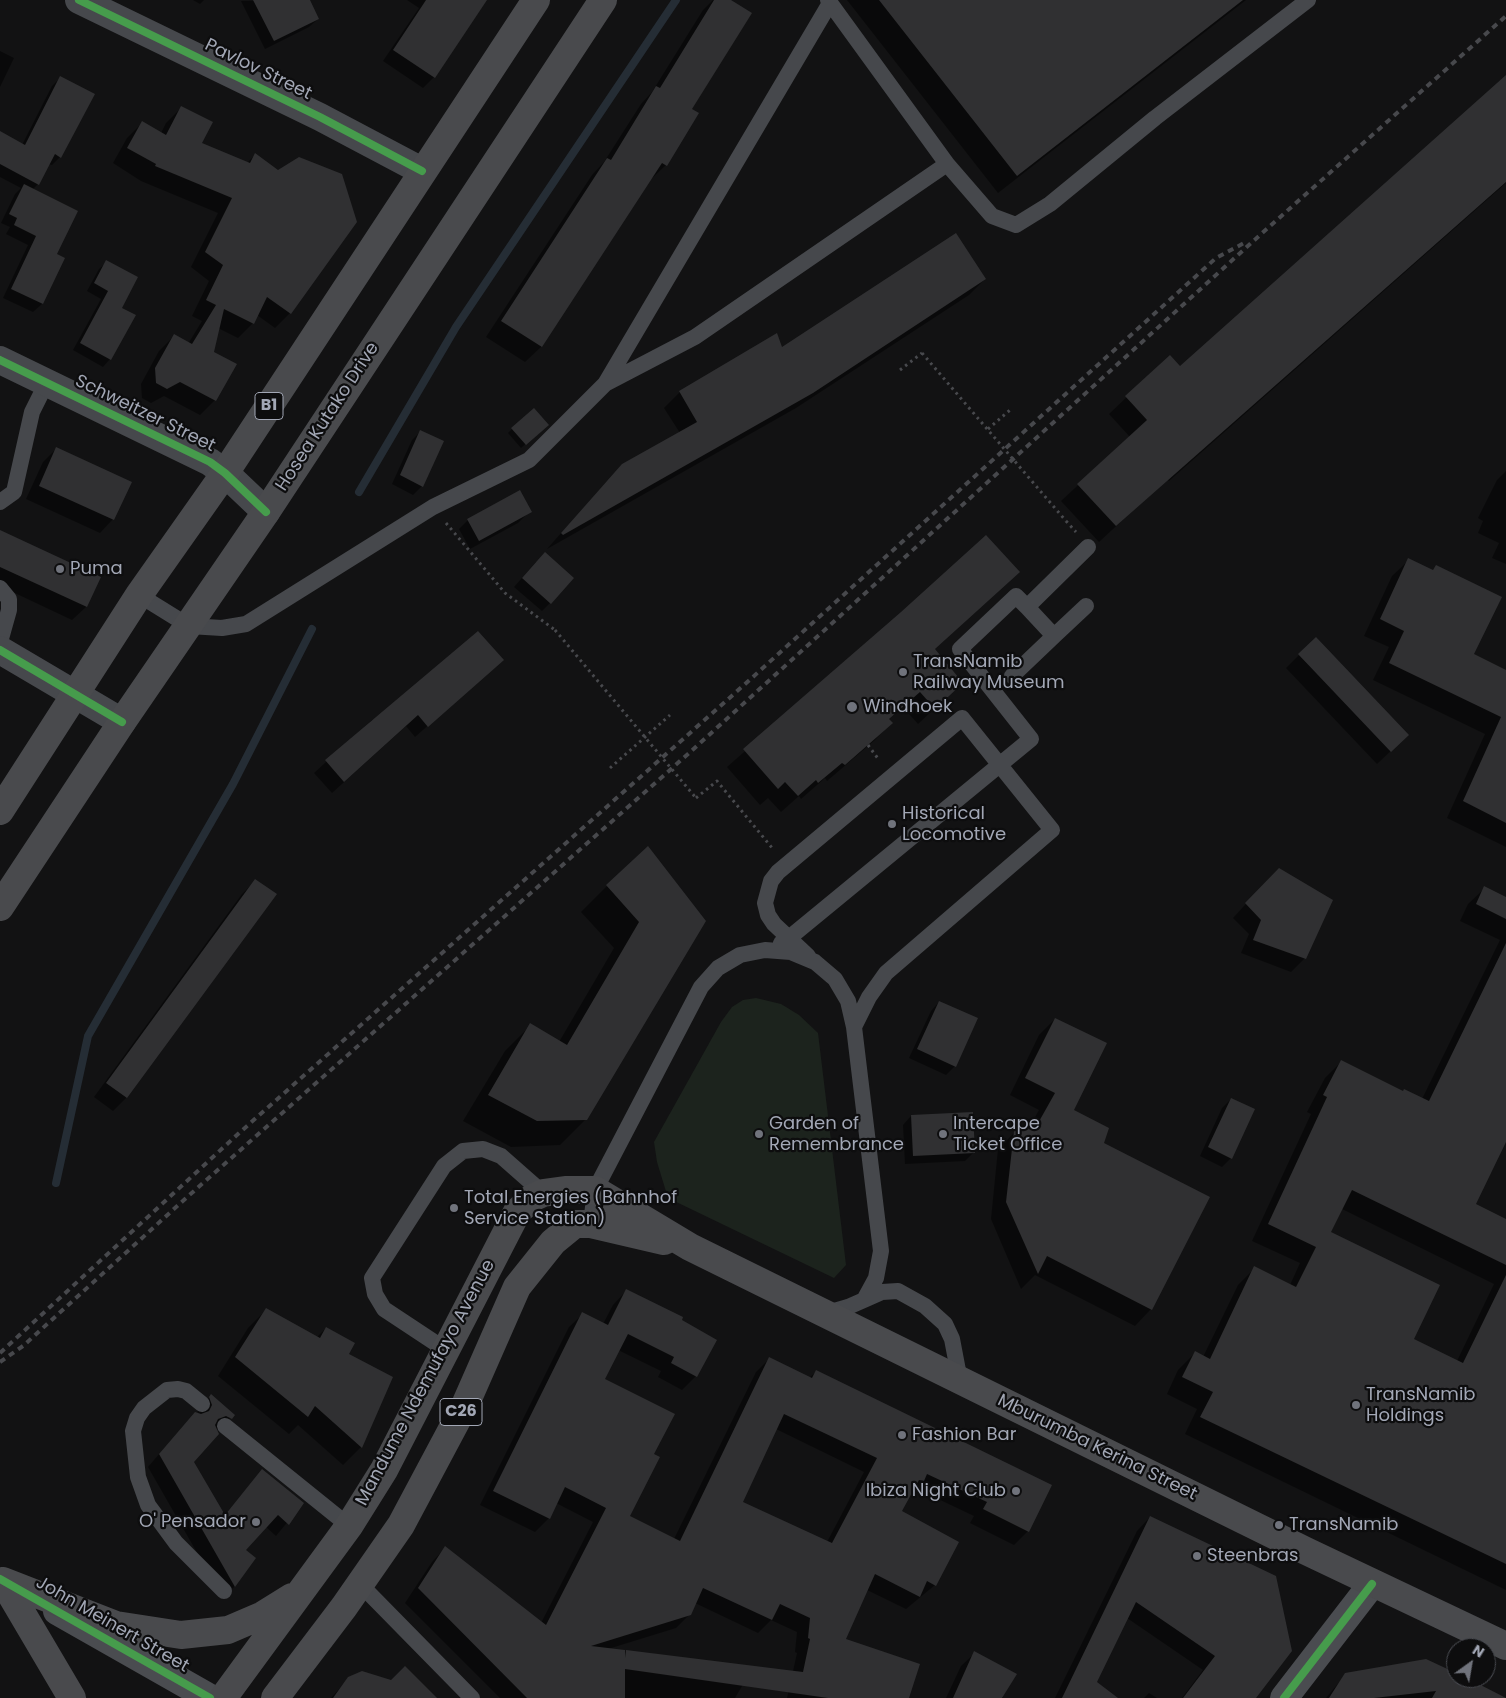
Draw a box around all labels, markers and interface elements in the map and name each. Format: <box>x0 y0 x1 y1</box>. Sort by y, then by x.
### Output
street label: Pavlov Street <box>201 35 315 105</box>
street label: Hosea Kutako Drive <box>272 338 384 496</box>
street label: Schweitzer Street <box>71 371 219 457</box>
road number: B1 <box>255 392 283 420</box>
place label: Puma <box>70 558 123 580</box>
marker: Puma <box>54 563 66 575</box>
place label: TransNamib Railway Museum <box>913 651 1064 694</box>
marker: TransNamib Railway Museum <box>897 666 909 678</box>
place label: Windhoek <box>863 696 952 718</box>
marker: Windhoek <box>845 700 859 714</box>
place label: Historical Locomotive <box>902 803 1006 846</box>
marker: Historical Locomotive <box>886 818 898 830</box>
place label: Garden of Remembrance <box>769 1113 904 1156</box>
place label: Intercape Ticket Office <box>953 1113 1062 1156</box>
marker: Garden of Remembrance <box>753 1128 765 1140</box>
marker: Intercape Ticket Office <box>937 1128 949 1140</box>
place label: Total Energies (Bahnhof Service Station) <box>464 1187 677 1230</box>
marker: Total Energies (Bahnhof Service Station) <box>448 1202 460 1214</box>
street label: Mandume Ndemufayo Avenue <box>352 1256 500 1510</box>
place label: TransNamib Holdings <box>1366 1384 1475 1426</box>
street label: Mburumba Kerina Street <box>994 1390 1200 1506</box>
road number: C26 <box>440 1398 482 1425</box>
marker: TransNamib Holdings <box>1350 1399 1362 1411</box>
place label: Fashion Bar <box>912 1424 1016 1446</box>
marker: Fashion Bar <box>896 1429 908 1441</box>
place label: Ibiza Night Club <box>866 1480 1006 1502</box>
marker: Ibiza Night Club <box>1010 1485 1022 1497</box>
place label: O' Pensador <box>139 1511 246 1533</box>
place label: TransNamib <box>1289 1514 1398 1536</box>
marker: O' Pensador <box>250 1516 262 1528</box>
marker: TransNamib <box>1273 1519 1285 1531</box>
place label: Steenbras <box>1207 1545 1298 1567</box>
marker: Steenbras <box>1191 1550 1203 1562</box>
street label: John Meinert Street <box>31 1572 193 1678</box>
north arrow <box>1446 1638 1496 1688</box>
text: N <box>1469 1640 1488 1662</box>

